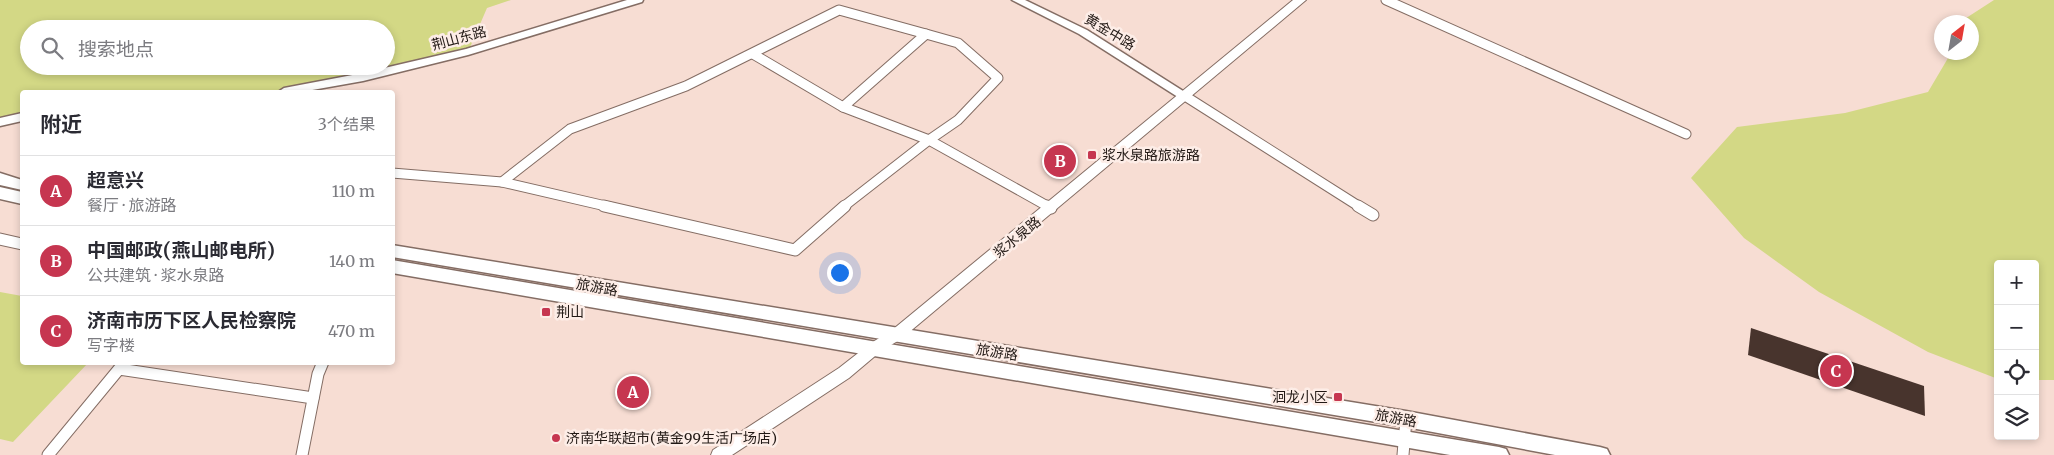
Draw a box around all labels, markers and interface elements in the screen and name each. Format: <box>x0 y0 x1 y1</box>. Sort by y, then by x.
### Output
street label: 黄金中路 <box>1081 10 1139 54</box>
north arrow <box>1934 15 1979 60</box>
search box <box>20 20 395 75</box>
street label: 荆山东路 <box>430 22 488 54</box>
icon: search <box>38 34 66 62</box>
text: 搜索地点 <box>78 37 154 61</box>
text: 附近 <box>40 111 82 138</box>
text: 3个结果 <box>318 114 375 134</box>
pin: B <box>1044 142 1076 180</box>
place label: 浆水泉路旅游路 <box>1102 146 1200 164</box>
marker: 浆水泉路旅游路 <box>1086 149 1098 161</box>
text: 超意兴 <box>87 168 144 192</box>
text: A <box>50 181 62 201</box>
text: 110 m <box>332 181 375 201</box>
text: 餐厅 · 旅游路 <box>87 195 176 215</box>
street label: 浆水泉路 <box>990 212 1044 262</box>
text: 中国邮政(燕山邮电所) <box>87 238 275 262</box>
text: B <box>50 251 62 271</box>
text: 140 m <box>329 251 375 271</box>
your location <box>827 260 853 286</box>
map controls <box>1994 260 2039 440</box>
button: + <box>1994 260 2039 305</box>
text: 公共建筑 · 浆水泉路 <box>87 265 224 285</box>
street label: 旅游路 <box>575 274 619 300</box>
place label: 荆山 <box>556 303 584 321</box>
button: − <box>1994 305 2039 350</box>
marker: 荆山 <box>540 306 552 318</box>
text: 济南市历下区人民检察院 <box>87 308 296 332</box>
text: C <box>51 321 61 341</box>
text: 470 m <box>328 321 375 341</box>
text: 写字楼 <box>87 335 135 355</box>
street label: 旅游路 <box>975 340 1019 364</box>
button: locate <box>1994 350 2039 395</box>
pin: C <box>1820 352 1852 390</box>
pin: A <box>617 373 649 411</box>
place label: 洄龙小区 <box>1272 388 1328 406</box>
marker: 洄龙小区 <box>1332 391 1344 403</box>
button: layers <box>1994 395 2039 440</box>
street label: 旅游路 <box>1374 405 1418 431</box>
place label: 济南华联超市(黄金99生活广场店) <box>566 429 777 447</box>
marker: 济南华联超市(黄金99生活广场店) <box>550 432 562 444</box>

